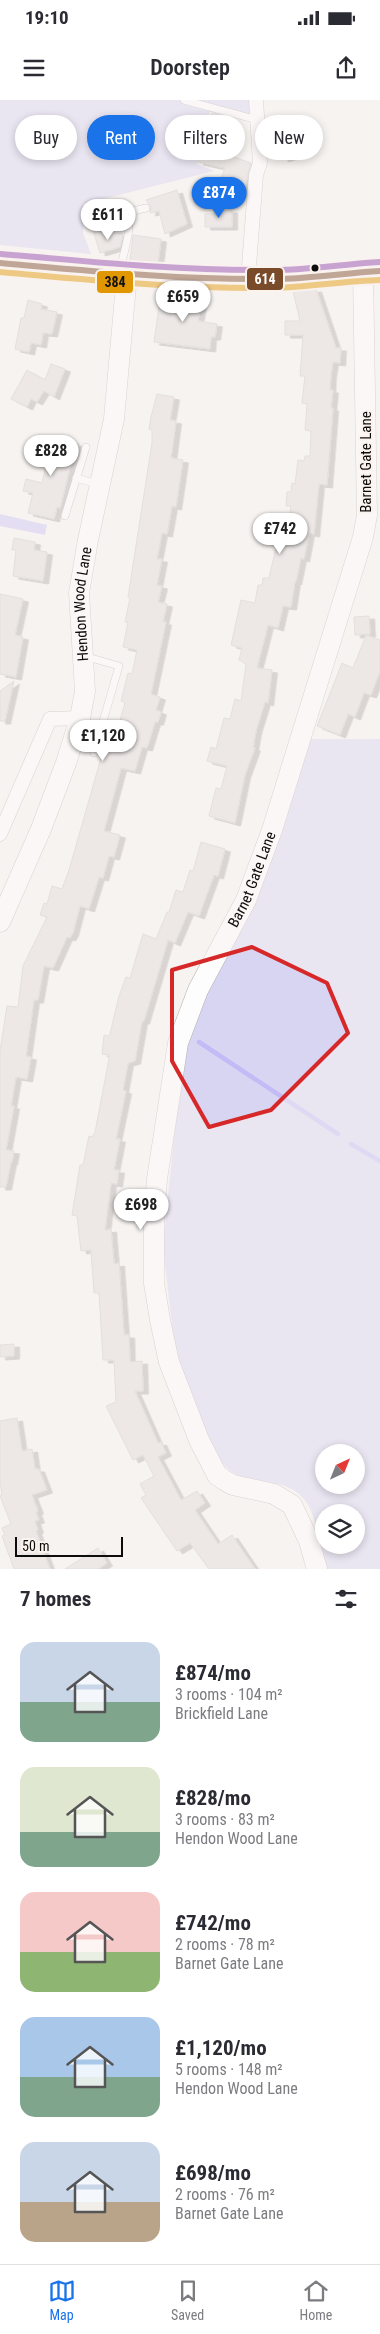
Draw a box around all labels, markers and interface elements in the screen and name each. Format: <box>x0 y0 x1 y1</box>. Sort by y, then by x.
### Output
text: 19:10 <box>25 6 69 29</box>
icon: menu <box>20 54 48 82</box>
icon: share <box>332 54 360 82</box>
text: Doorstep <box>150 55 230 80</box>
chip: Buy <box>15 115 77 160</box>
chip: Rent <box>87 115 155 160</box>
chip: Filters <box>165 115 245 160</box>
chip: New <box>255 115 323 160</box>
pin: £874 <box>189 176 249 219</box>
text: £874 <box>203 183 235 202</box>
pin: £611 <box>78 198 138 241</box>
text: £611 <box>92 205 124 224</box>
unlabelled marker <box>310 263 320 273</box>
line badge: 614 <box>246 267 284 291</box>
line badge: 384 <box>96 270 134 294</box>
text: 614 <box>254 271 276 287</box>
text: 384 <box>104 274 126 290</box>
pin: £659 <box>153 280 213 323</box>
text: £659 <box>167 287 199 306</box>
street label: Barnet Gate Lane <box>357 411 375 513</box>
pin: £828 <box>21 434 81 477</box>
text: £828 <box>35 441 67 460</box>
pin: £742 <box>250 512 310 555</box>
text: £742 <box>264 519 296 538</box>
street label: Hendon Wood Lane <box>70 546 96 662</box>
pin: £1,120 <box>62 720 144 762</box>
text: £1,120 <box>81 726 125 745</box>
street label: Barnet Gate Lane <box>224 829 280 930</box>
pin: £698 <box>111 1188 171 1231</box>
text: £698 <box>125 1195 157 1214</box>
north arrow <box>315 1444 365 1494</box>
map controls <box>315 1444 365 1554</box>
button: layers <box>315 1504 365 1554</box>
scale bar <box>15 1534 122 1557</box>
text: 50 m <box>22 1538 50 1554</box>
icon: filters <box>332 1585 360 1613</box>
text: 7 homes <box>20 1587 91 1611</box>
text: £874/mo <box>175 1661 251 1685</box>
icon: home <box>60 1662 120 1722</box>
text: 3 rooms · 104 m² <box>175 1685 283 1704</box>
text: Brickfield Lane <box>175 1704 268 1723</box>
text: £828/mo <box>175 1786 251 1810</box>
icon: home <box>60 1787 120 1847</box>
text: 3 rooms · 83 m² <box>175 1810 275 1829</box>
text: Hendon Wood Lane <box>175 1829 298 1848</box>
text: £742/mo <box>175 1911 251 1935</box>
icon: home <box>60 1912 120 1972</box>
text: 2 rooms · 78 m² <box>175 1935 275 1954</box>
text: Barnet Gate Lane <box>175 1954 283 1973</box>
text: £1,120/mo <box>175 2036 267 2060</box>
icon: home <box>60 2037 120 2097</box>
text: 5 rooms · 148 m² <box>175 2060 283 2079</box>
text: Hendon Wood Lane <box>175 2079 298 2098</box>
text: £698/mo <box>175 2161 251 2185</box>
icon: home <box>60 2162 120 2222</box>
text: 2 rooms · 76 m² <box>175 2185 275 2204</box>
text: Barnet Gate Lane <box>175 2204 283 2223</box>
tab: Map <box>48 2277 76 2323</box>
tab: Saved <box>171 2277 204 2323</box>
tab: Home <box>300 2277 332 2323</box>

